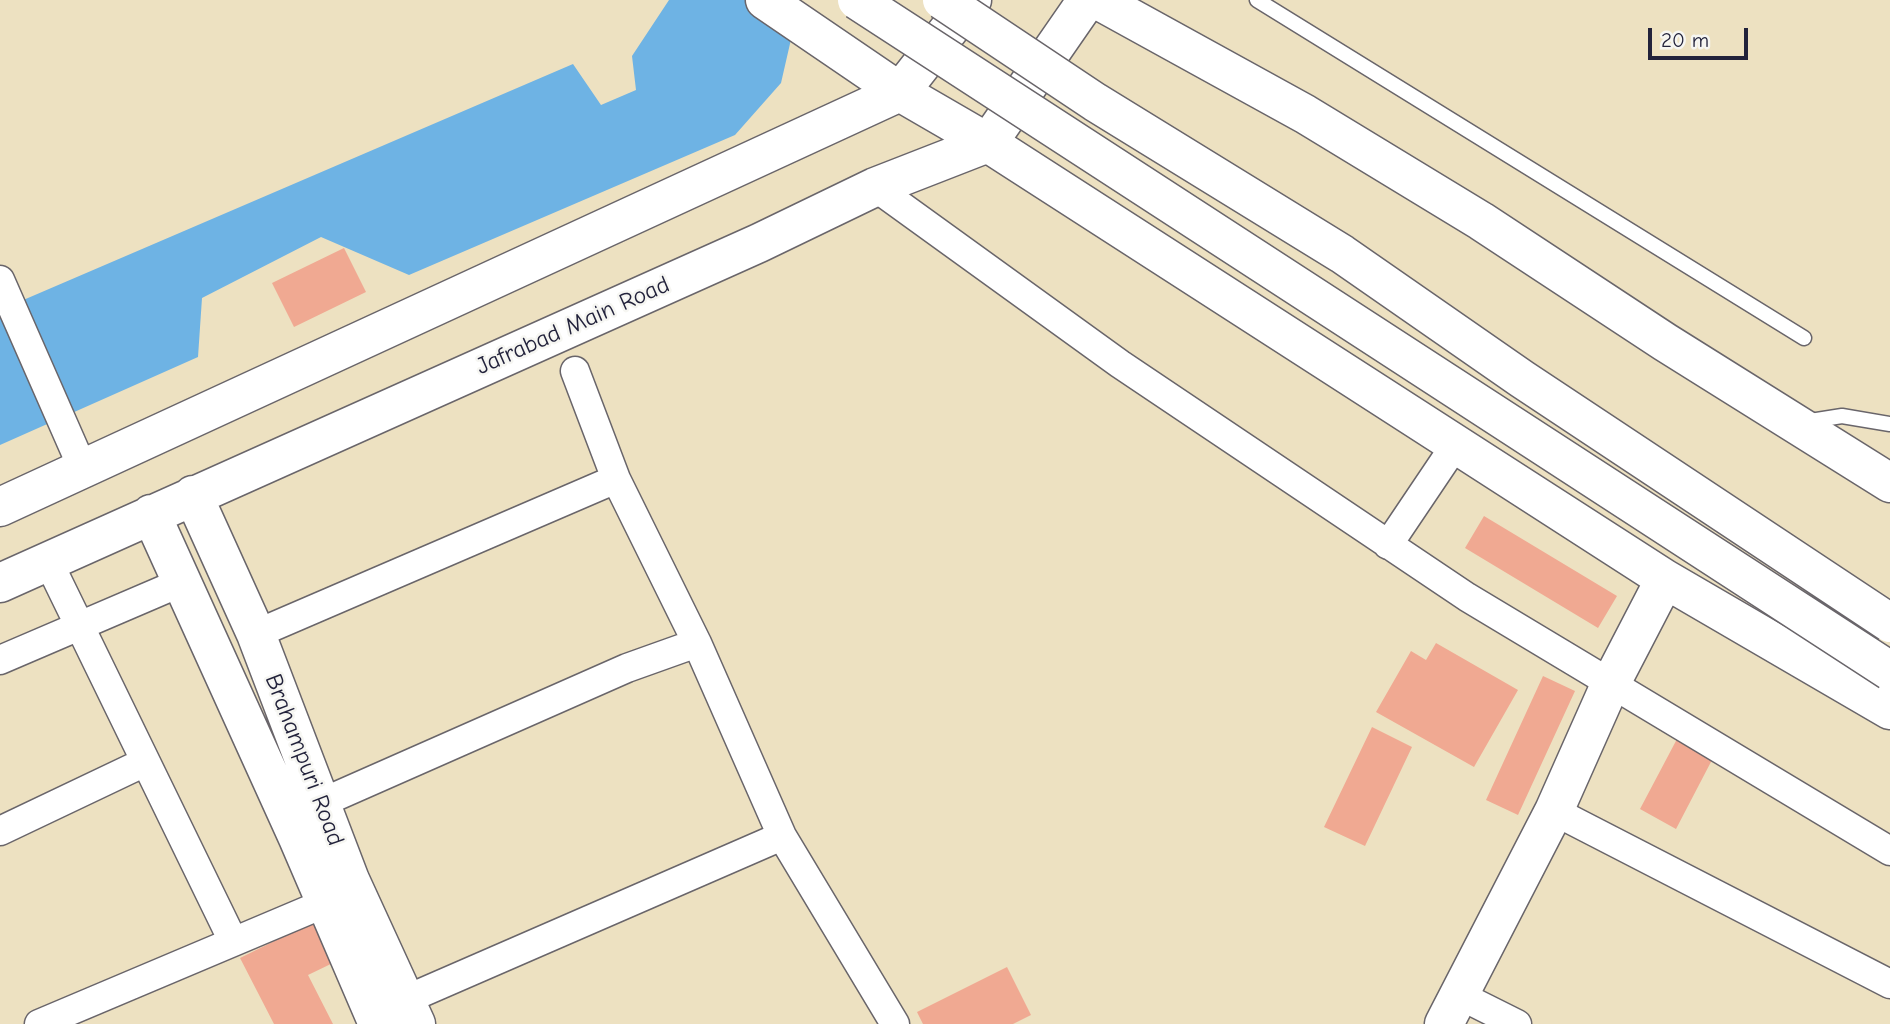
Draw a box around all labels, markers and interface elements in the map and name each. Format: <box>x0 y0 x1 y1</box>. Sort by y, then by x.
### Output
scale bar <box>1652 14 1752 58</box>
text: 20 m <box>1661 28 1709 52</box>
street label: Jafrabad Main Road <box>472 270 674 382</box>
street label: Brahampuri Road <box>258 670 350 850</box>

